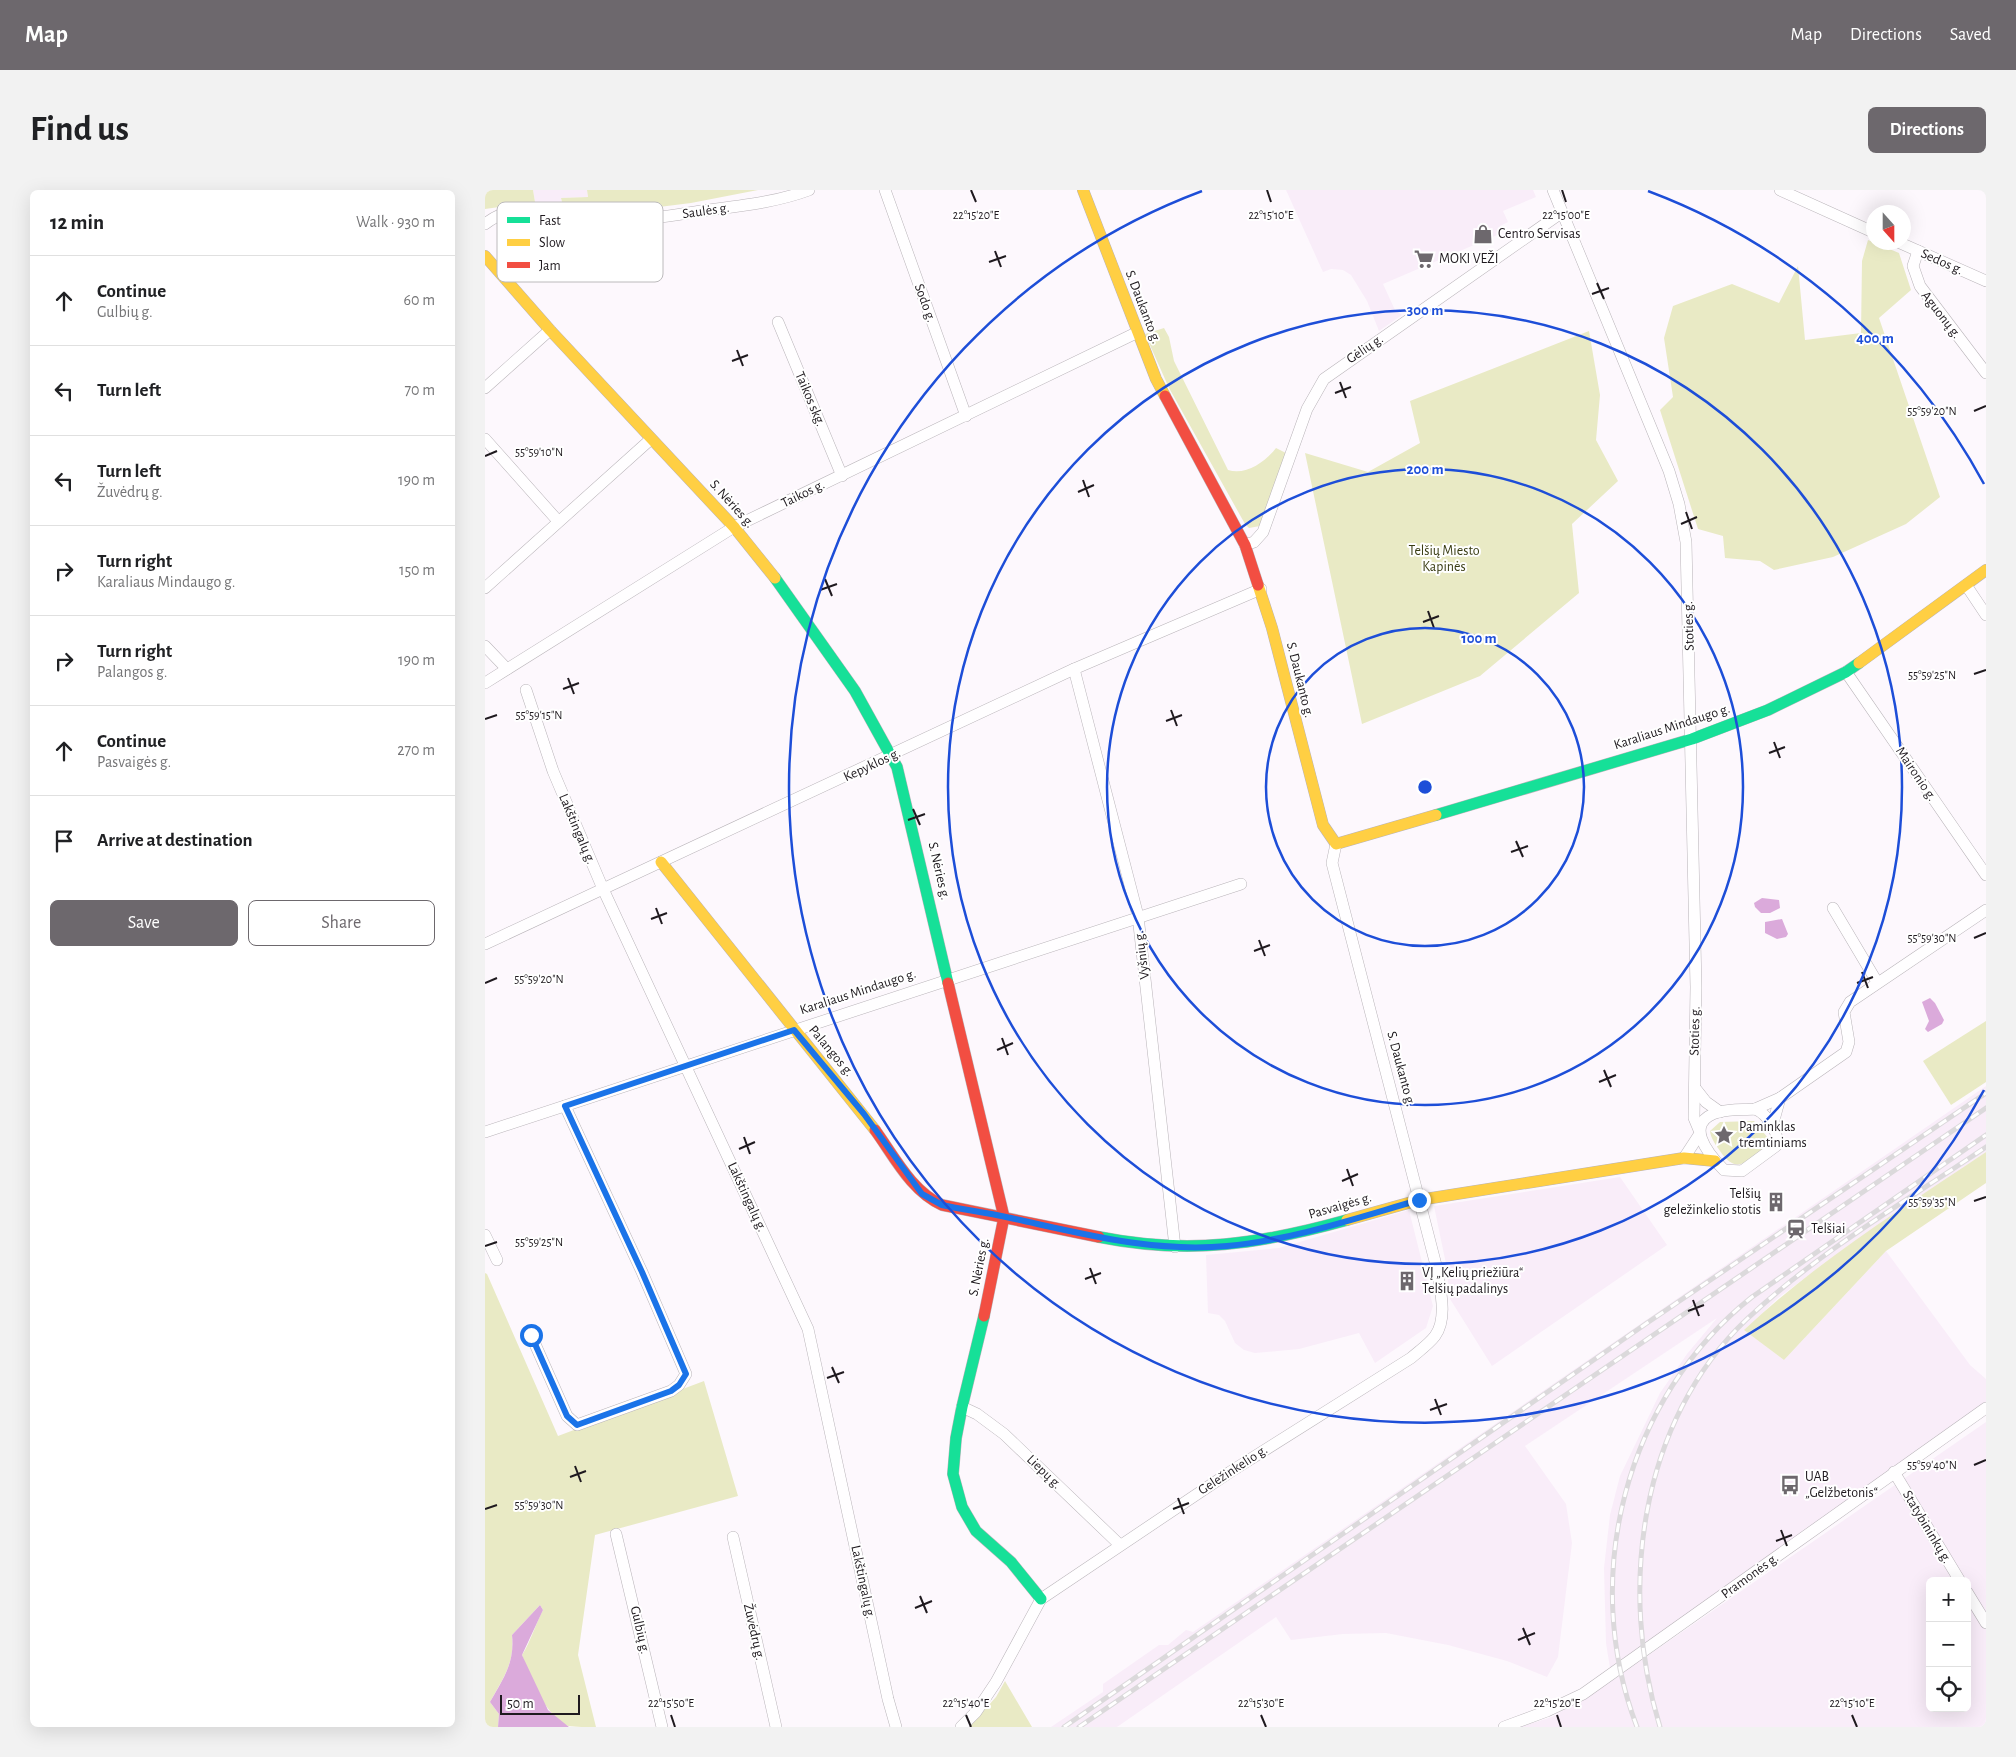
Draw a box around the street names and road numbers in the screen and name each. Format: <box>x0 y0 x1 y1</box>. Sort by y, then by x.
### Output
street label: Saulės g. <box>682 201 730 221</box>
street label: Sedos g. <box>1919 247 1965 277</box>
street label: S. Daukanto g. <box>1123 269 1163 345</box>
street label: Sodo g. <box>912 282 938 324</box>
street label: Aguonų g. <box>1918 289 1964 341</box>
street label: Gėlių g. <box>1344 332 1386 366</box>
street label: Taikos skg. <box>792 370 828 428</box>
street label: S. Nėries g. <box>707 477 757 531</box>
street label: Taikos g. <box>779 478 827 510</box>
street label: Stoties g. <box>1681 601 1697 651</box>
street label: S. Daukanto g. <box>1284 641 1316 719</box>
street label: Karaliaus Mindaugo g. <box>1612 702 1732 752</box>
street label: Maironio g. <box>1893 744 1939 804</box>
street label: Kepyklos g. <box>841 746 903 784</box>
street label: Lakštingalų g. <box>556 792 598 866</box>
street label: S. Nėries g. <box>926 841 952 901</box>
street label: Vyšnių g. <box>1132 930 1152 980</box>
street label: Karaliaus Mindaugo g. <box>798 967 918 1017</box>
street label: Stoties g. <box>1688 1006 1702 1056</box>
street label: Palangos g. <box>806 1023 856 1079</box>
street label: S. Daukanto g. <box>1384 1030 1418 1108</box>
street label: Lakštingalų g. <box>725 1160 769 1234</box>
street label: Pasvaigės g. <box>1307 1190 1373 1222</box>
street label: S. Nėries g. <box>967 1237 991 1297</box>
street label: Geležinkelio g. <box>1196 1442 1270 1498</box>
street label: Liepų g. <box>1024 1452 1064 1492</box>
street label: Statybininkų g. <box>1900 1488 1954 1566</box>
street label: Lakštingalų g. <box>848 1544 878 1620</box>
street label: Pramonės g. <box>1719 1551 1781 1601</box>
street label: Žuvėdrų g. <box>741 1602 769 1662</box>
street label: Gulbių g. <box>628 1605 652 1655</box>

